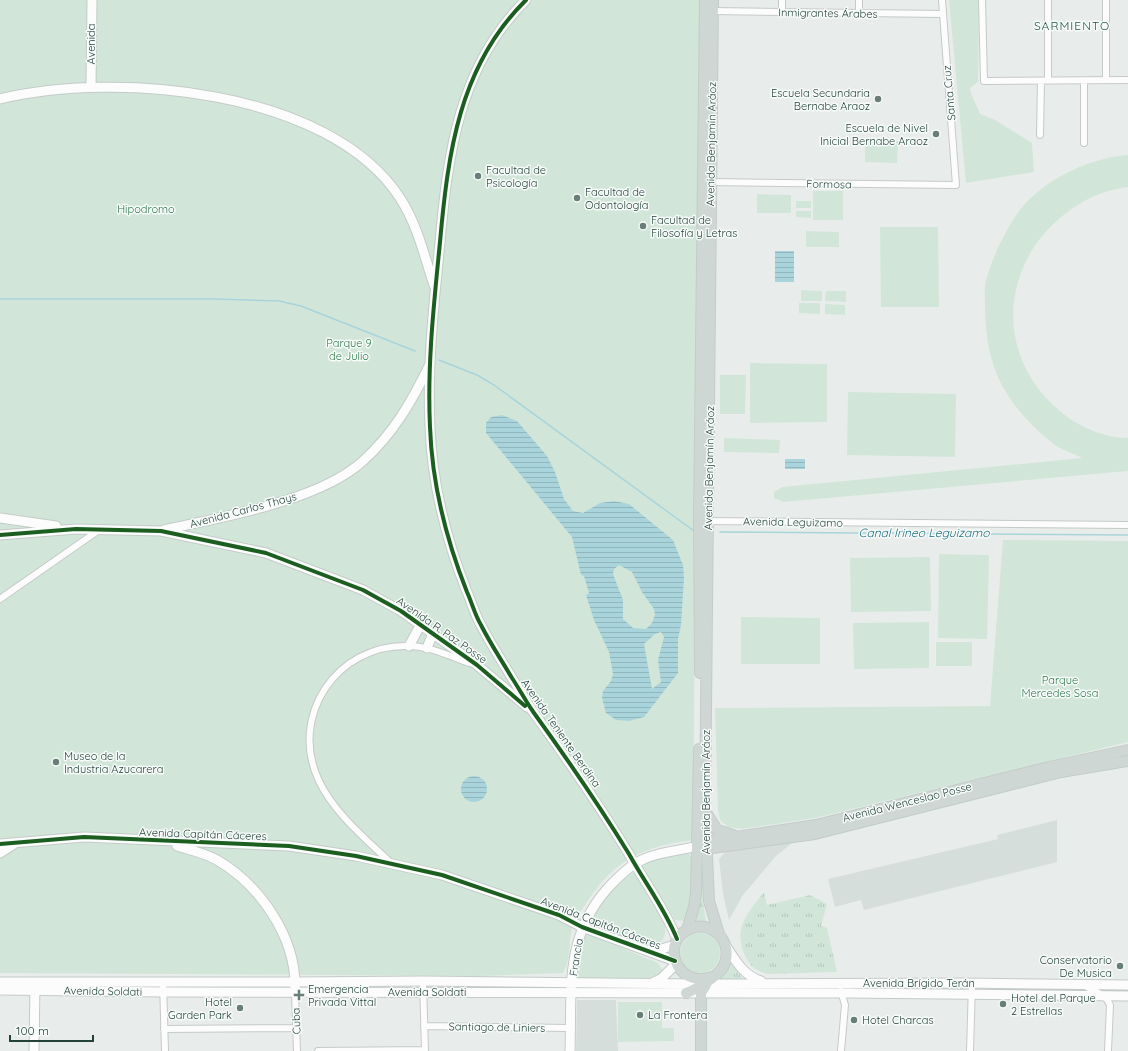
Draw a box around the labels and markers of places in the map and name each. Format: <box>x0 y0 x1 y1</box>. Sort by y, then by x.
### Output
place label: Escuela Secundaria Bernabe Araoz <box>771 86 870 113</box>
marker: Escuela Secundaria Bernabe Araoz <box>873 94 883 104</box>
place label: Escuela de Nivel Inicial Bernabe Araoz <box>820 121 928 148</box>
marker: Escuela de Nivel Inicial Bernabe Araoz <box>931 129 941 139</box>
place label: Facultad de Psicología <box>486 163 546 190</box>
marker: Facultad de Psicología <box>473 171 483 181</box>
place label: Facultad de Odontología <box>585 185 648 212</box>
marker: Facultad de Odontología <box>572 193 582 203</box>
place label: Facultad de Filosofía y Letras <box>651 213 737 240</box>
marker: Facultad de Filosofía y Letras <box>638 221 648 231</box>
place label: Museo de la Industria Azucarera <box>64 749 163 776</box>
marker: Museo de la Industria Azucarera <box>51 757 61 767</box>
place label: Conservatorio De Musica <box>1040 953 1112 980</box>
marker: Conservatorio De Musica <box>1115 961 1125 971</box>
place label: Emergencia Privada Vittal <box>308 982 376 1009</box>
marker: Emergencia Privada Vittal <box>293 989 305 1001</box>
place label: Hotel del Parque 2 Estrellas <box>1011 991 1096 1018</box>
place label: Hotel Garden Park <box>168 995 232 1022</box>
marker: Hotel del Parque 2 Estrellas <box>998 999 1008 1009</box>
marker: Hotel Garden Park <box>235 1003 245 1013</box>
place label: La Frontera <box>648 1008 707 1022</box>
marker: La Frontera <box>635 1010 645 1020</box>
place label: Hotel Charcas <box>862 1013 934 1027</box>
marker: Hotel Charcas <box>849 1015 859 1025</box>

